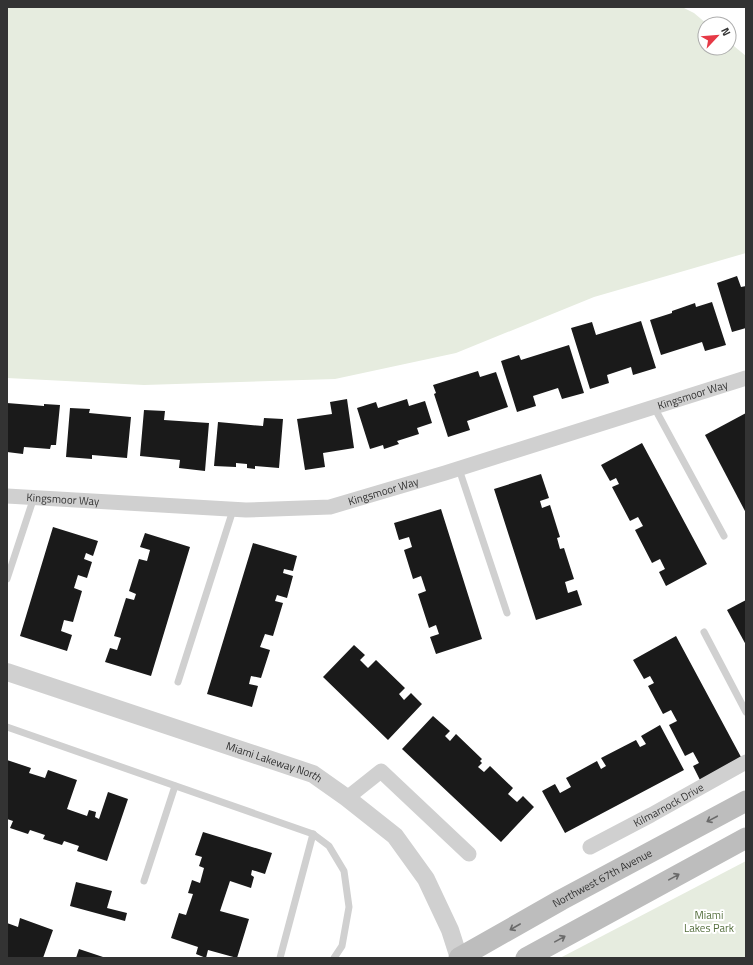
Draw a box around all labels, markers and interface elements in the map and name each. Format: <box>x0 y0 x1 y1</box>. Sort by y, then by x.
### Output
north arrow <box>697 16 737 56</box>
text: N <box>717 25 735 39</box>
street label: Kingsmoor Way <box>655 376 730 413</box>
street label: Kingsmoor Way <box>346 473 421 509</box>
street label: Kingsmoor Way <box>26 489 100 509</box>
street label: Miami Lakeway North <box>224 738 326 786</box>
street label: Kilmarnock Drive <box>631 779 707 831</box>
one-way arrow <box>706 816 718 824</box>
street label: Northwest 67th Avenue <box>549 845 655 911</box>
one-way arrow <box>668 872 680 880</box>
park label: Miami Lakes Park <box>684 907 735 936</box>
one-way arrow <box>509 923 521 931</box>
one-way arrow <box>554 935 566 943</box>

